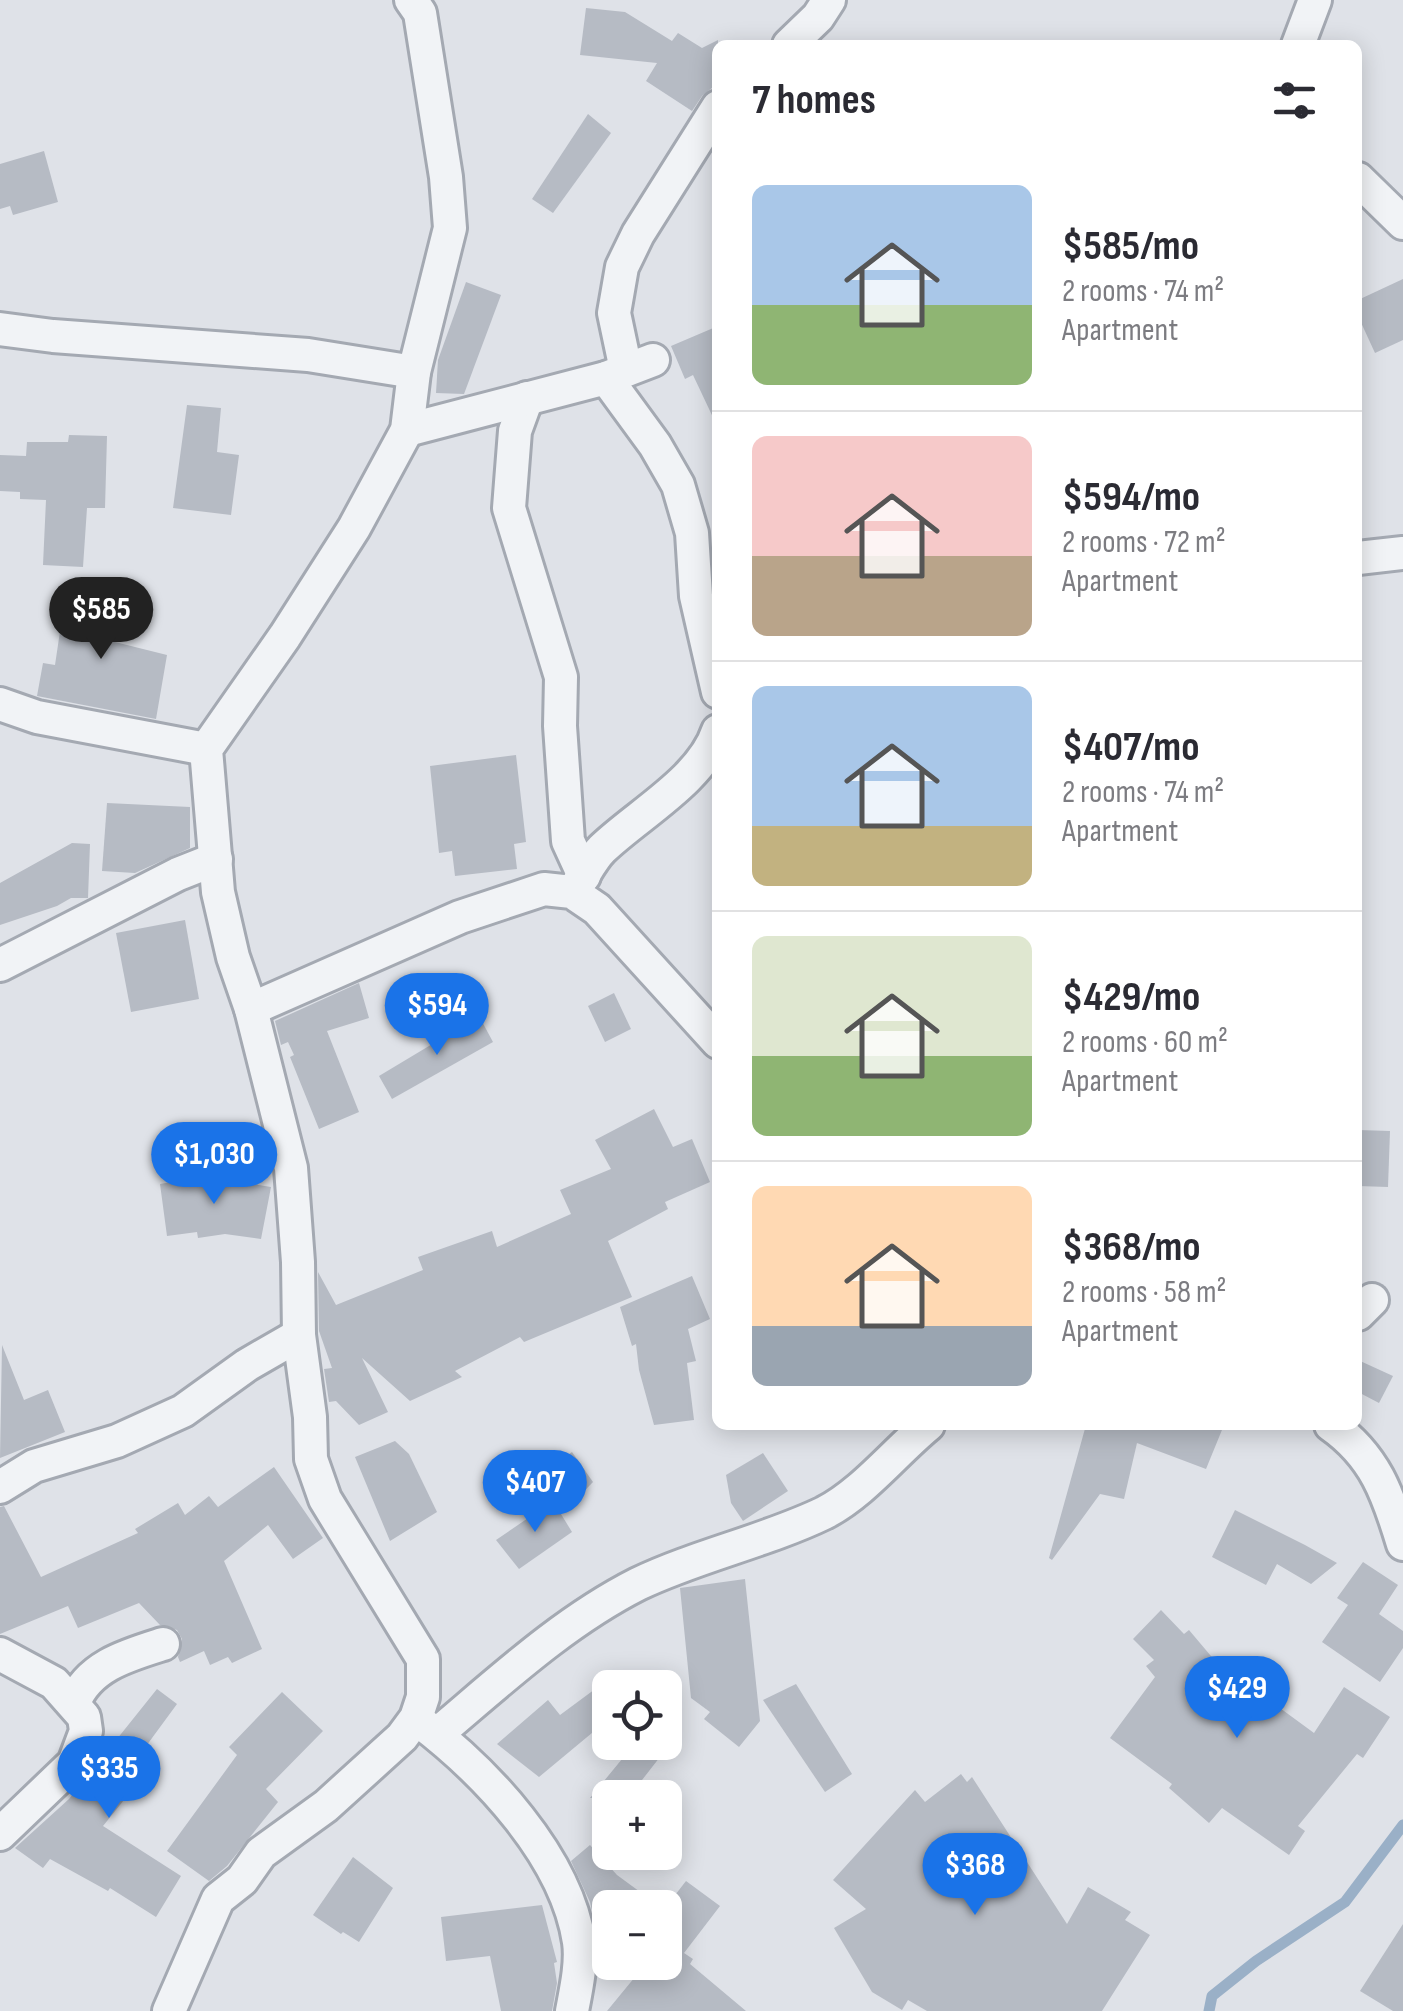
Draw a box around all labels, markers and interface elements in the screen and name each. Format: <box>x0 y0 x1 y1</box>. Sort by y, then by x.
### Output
icon: filters <box>1267 73 1322 128</box>
text: 7 homes <box>752 75 876 126</box>
text: $585/mo <box>1062 221 1199 272</box>
icon: home <box>832 225 952 345</box>
text: 2 rooms · 74 m² <box>1062 272 1224 311</box>
text: Apartment <box>1062 311 1178 350</box>
text: $594/mo <box>1062 472 1200 523</box>
icon: home <box>832 476 952 596</box>
text: 2 rooms · 72 m² <box>1062 523 1226 562</box>
text: Apartment <box>1062 562 1178 601</box>
pin: $585 <box>42 577 160 662</box>
text: $585 <box>71 590 131 629</box>
text: $407/mo <box>1062 722 1200 773</box>
icon: home <box>832 726 952 846</box>
text: 2 rooms · 74 m² <box>1062 773 1224 812</box>
text: Apartment <box>1062 812 1178 851</box>
text: $429/mo <box>1062 972 1200 1023</box>
pin: $594 <box>378 973 496 1058</box>
icon: home <box>832 976 952 1096</box>
text: $594 <box>407 986 467 1025</box>
text: 2 rooms · 60 m² <box>1062 1023 1228 1062</box>
text: Apartment <box>1062 1062 1178 1101</box>
pin: $1,030 <box>133 1122 295 1207</box>
text: $1,030 <box>173 1135 255 1174</box>
text: $368/mo <box>1062 1222 1201 1273</box>
icon: home <box>832 1226 952 1346</box>
text: 2 rooms · 58 m² <box>1062 1273 1227 1312</box>
text: Apartment <box>1062 1312 1178 1351</box>
pin: $407 <box>476 1450 594 1535</box>
text: $407 <box>505 1463 565 1502</box>
pin: $429 <box>1178 1656 1296 1741</box>
text: $429 <box>1207 1669 1267 1708</box>
map controls <box>592 1670 682 1980</box>
button: locate <box>592 1670 682 1760</box>
pin: $335 <box>50 1736 168 1821</box>
text: $335 <box>79 1749 139 1788</box>
button: + <box>592 1780 682 1870</box>
pin: $368 <box>916 1833 1034 1918</box>
text: $368 <box>945 1846 1005 1885</box>
button: − <box>592 1890 682 1980</box>

